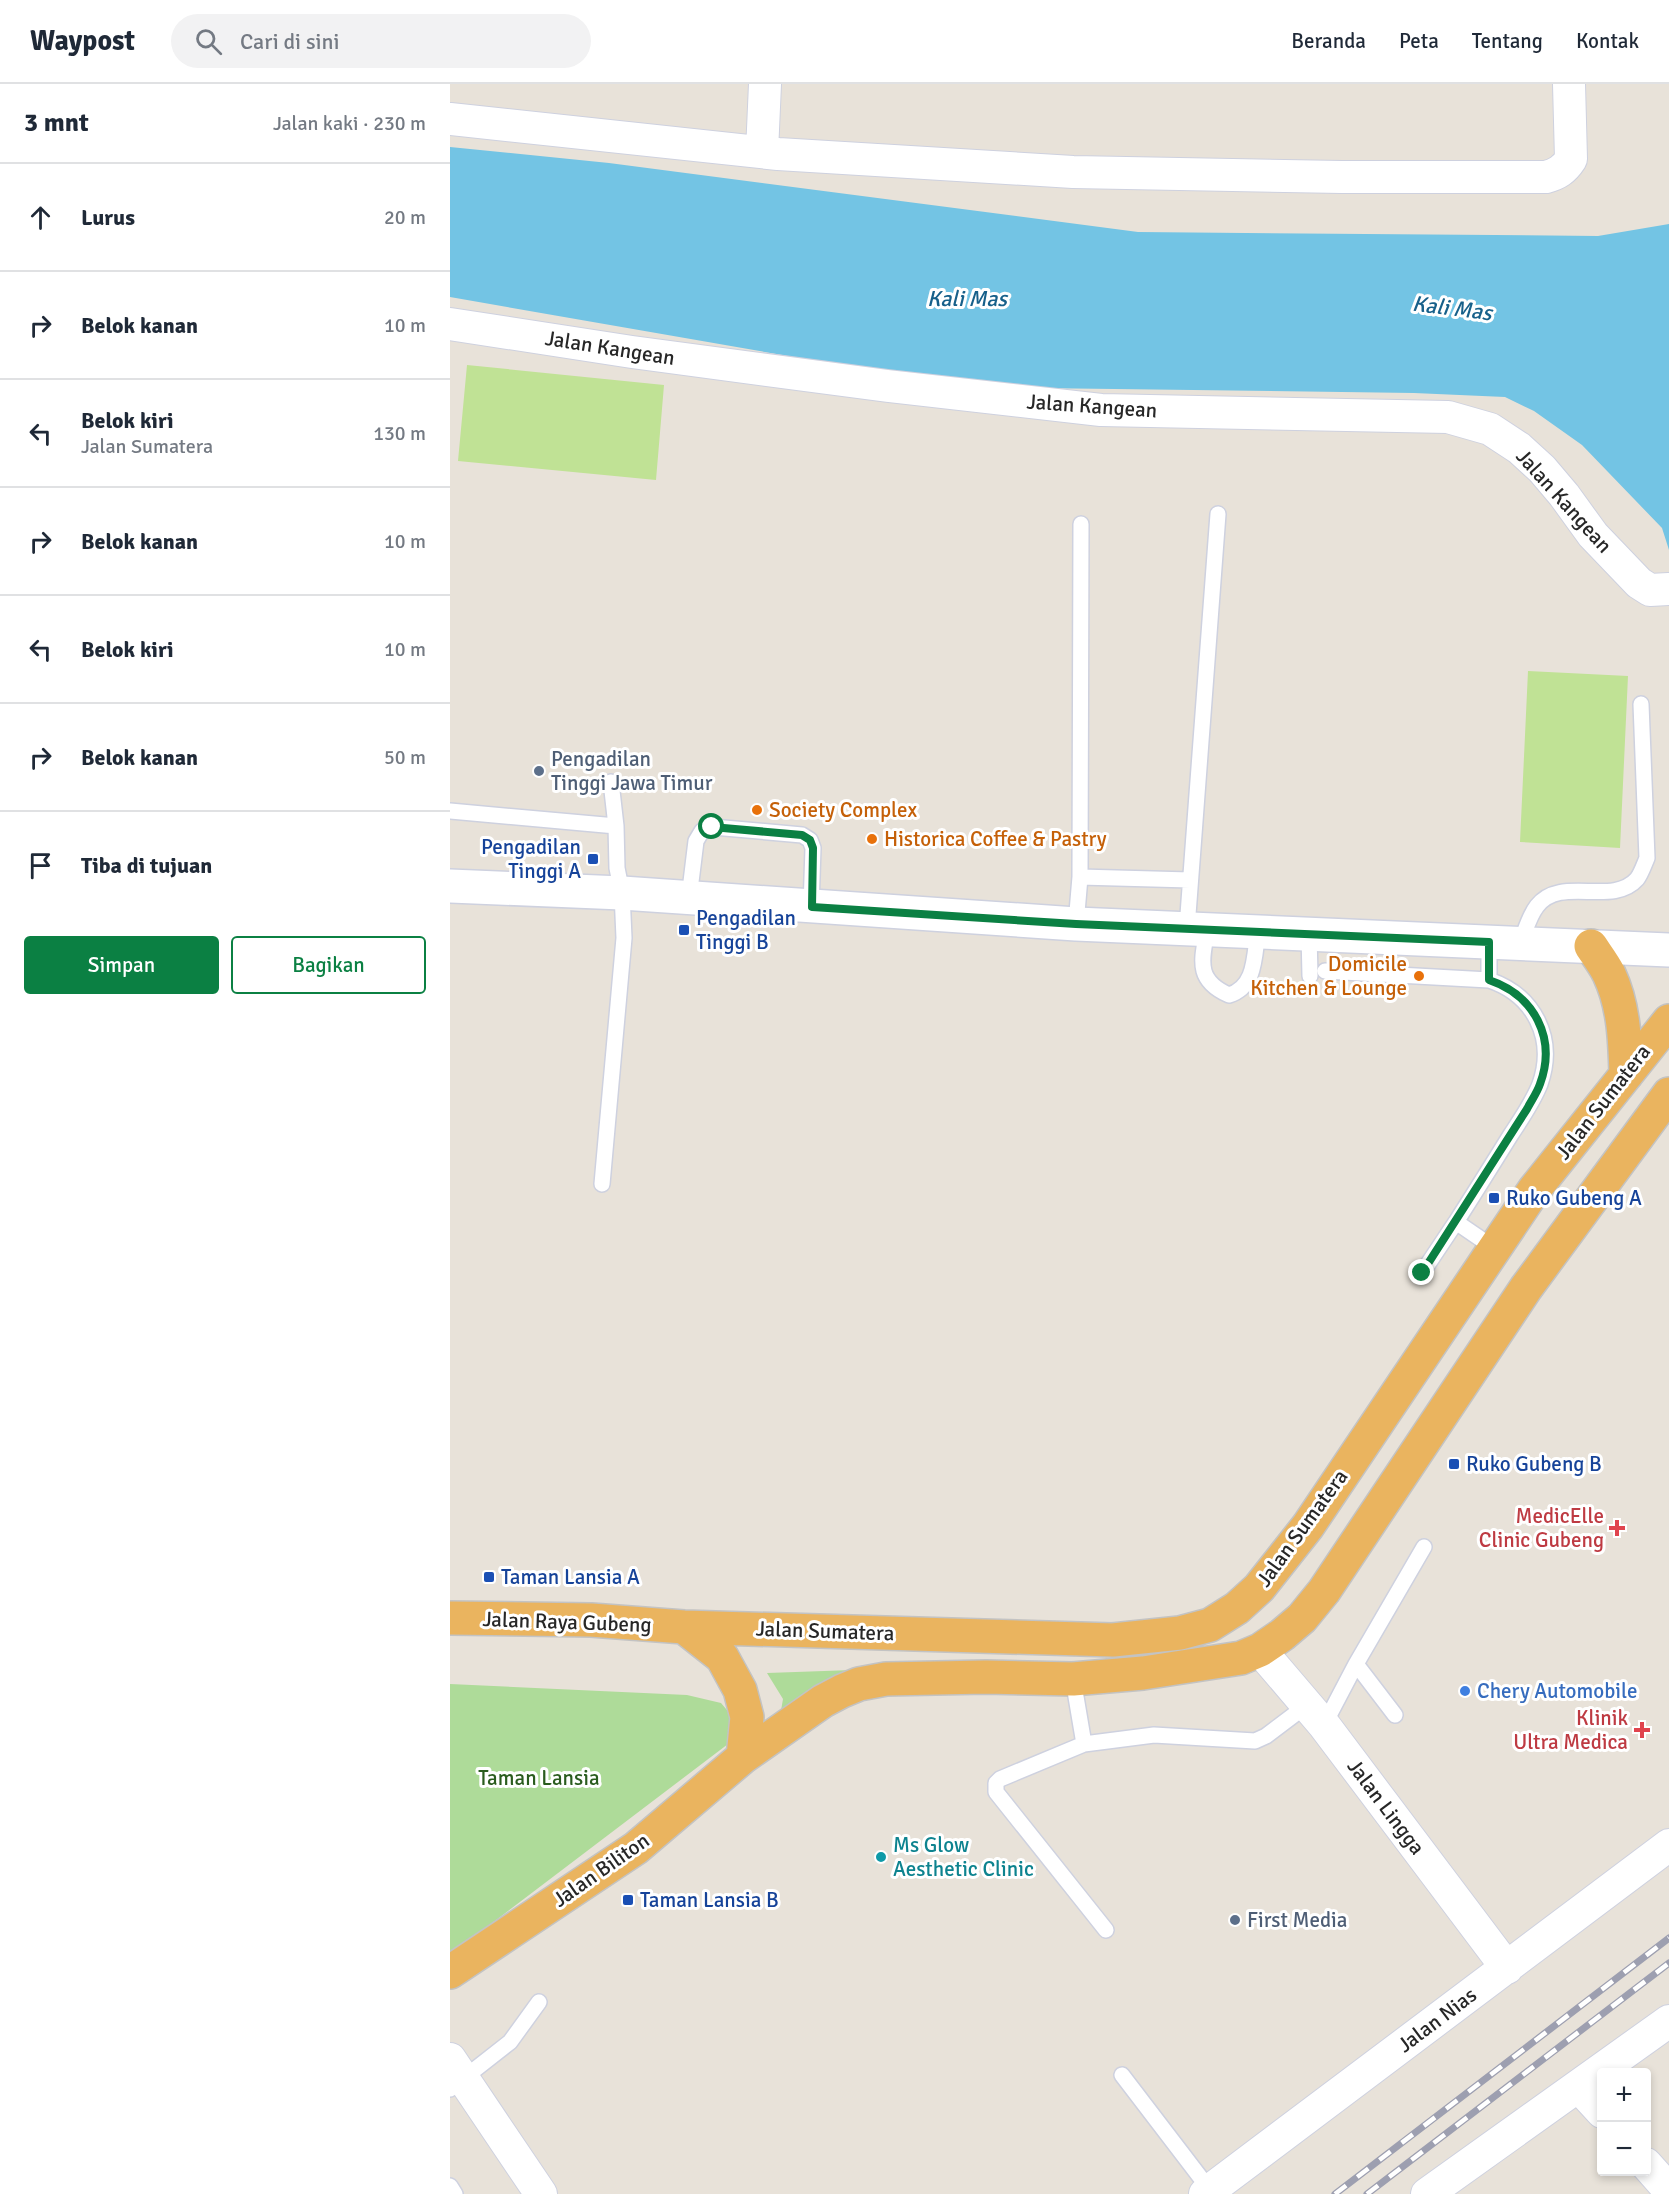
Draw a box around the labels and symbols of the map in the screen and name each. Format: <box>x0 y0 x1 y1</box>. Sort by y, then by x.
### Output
water label: Kali Mas <box>927 285 1009 312</box>
water label: Kali Mas <box>1411 290 1496 327</box>
street label: Jalan Kangean <box>543 325 677 371</box>
street label: Jalan Kangean <box>1026 388 1158 424</box>
street label: Jalan Kangean <box>1511 444 1617 558</box>
place label: Pengadilan Tinggi Jawa Timur <box>551 746 713 796</box>
marker: Pengadilan Tinggi Jawa Timur <box>532 764 546 778</box>
place label: Society Complex <box>769 797 918 823</box>
marker: Society Complex <box>750 803 764 817</box>
route start <box>698 813 724 839</box>
place label: Historica Coffee & Pastry <box>884 826 1107 852</box>
marker: Historica Coffee & Pastry <box>865 832 879 846</box>
place label: Pengadilan Tinggi A <box>481 834 581 884</box>
marker: Pengadilan Tinggi A <box>586 852 600 866</box>
place label: Pengadilan Tinggi B <box>696 905 796 955</box>
marker: Pengadilan Tinggi B <box>677 923 691 937</box>
place label: Domicile Kitchen & Lounge <box>1250 951 1407 1001</box>
marker: Domicile Kitchen & Lounge <box>1412 969 1426 983</box>
street label: Jalan Sumatera <box>1550 1039 1656 1165</box>
place label: Ruko Gubeng A <box>1506 1185 1642 1211</box>
marker: Ruko Gubeng A <box>1487 1191 1501 1205</box>
route end <box>1408 1259 1434 1285</box>
place label: Ruko Gubeng B <box>1466 1451 1602 1477</box>
marker: Ruko Gubeng B <box>1447 1457 1461 1471</box>
street label: Jalan Sumatera <box>1251 1464 1353 1592</box>
place label: MedicElle Clinic Gubeng <box>1479 1503 1604 1553</box>
marker: MedicElle Clinic Gubeng <box>1608 1519 1626 1537</box>
place label: Taman Lansia A <box>501 1564 640 1590</box>
marker: Taman Lansia A <box>482 1570 496 1584</box>
street label: Jalan Raya Gubeng <box>482 1606 652 1638</box>
street label: Jalan Sumatera <box>755 1616 895 1646</box>
place label: Chery Automobile <box>1477 1678 1637 1704</box>
marker: Chery Automobile <box>1458 1684 1472 1698</box>
place label: Klinik Ultra Medica <box>1513 1705 1628 1755</box>
marker: Klinik Ultra Medica <box>1633 1721 1651 1739</box>
street label: Jalan Lingga <box>1342 1754 1430 1860</box>
park label: Taman Lansia <box>478 1765 600 1791</box>
street label: Jalan Biliton <box>548 1827 654 1913</box>
place label: Ms Glow Aesthetic Clinic <box>893 1832 1034 1882</box>
marker: Ms Glow Aesthetic Clinic <box>874 1850 888 1864</box>
place label: Taman Lansia B <box>640 1887 779 1913</box>
marker: Taman Lansia B <box>621 1893 635 1907</box>
place label: First Media <box>1247 1907 1347 1933</box>
marker: First Media <box>1228 1913 1242 1927</box>
street label: Jalan Nias <box>1392 1982 1482 2058</box>

